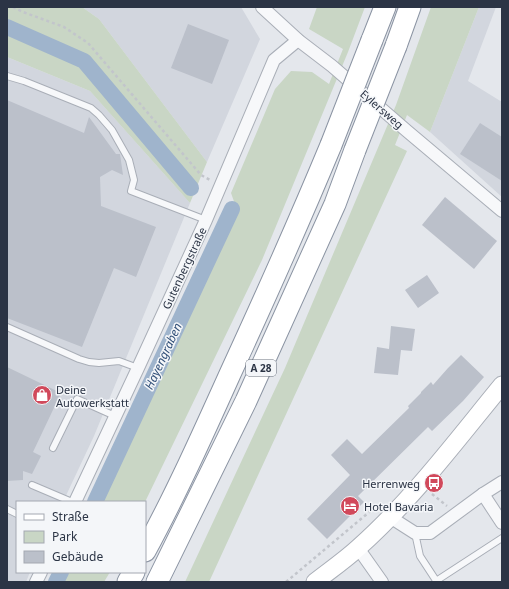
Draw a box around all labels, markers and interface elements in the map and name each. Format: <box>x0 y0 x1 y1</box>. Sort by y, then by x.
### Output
street label: Eylersweg <box>357 86 407 132</box>
street label: Gutenbergstraße <box>158 225 210 311</box>
water label: Hayengraben <box>140 320 186 392</box>
road number: A 28 <box>246 360 276 376</box>
place label: Deine Autowerkstatt <box>56 382 129 410</box>
shop icon: Deine Autowerkstatt <box>31 384 53 406</box>
bus stop icon: Herrenweg <box>423 472 445 494</box>
place label: Herrenweg <box>362 476 420 491</box>
hotel icon: Hotel Bavaria <box>339 495 361 517</box>
place label: Hotel Bavaria <box>364 499 433 514</box>
legend <box>16 501 146 573</box>
text: Straße <box>52 508 89 525</box>
text: Park <box>52 528 78 545</box>
text: Gebäude <box>52 548 103 565</box>

